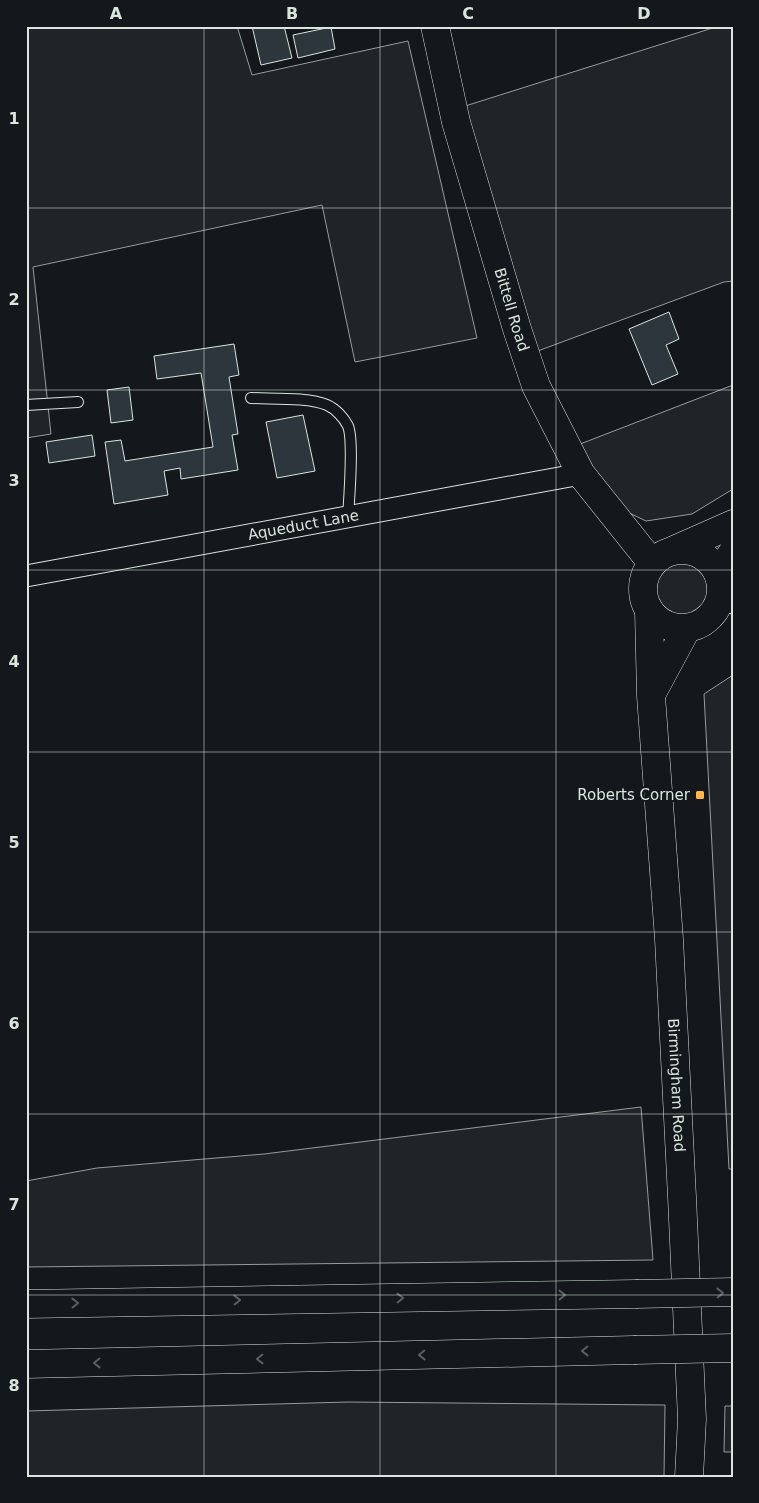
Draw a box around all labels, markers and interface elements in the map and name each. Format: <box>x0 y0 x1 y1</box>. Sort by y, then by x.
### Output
text: A <box>110 4 123 23</box>
text: B <box>286 4 298 23</box>
text: C <box>462 4 474 23</box>
text: D <box>637 4 651 23</box>
text: 1 <box>8 109 20 128</box>
street label: Bittell Road <box>490 266 533 354</box>
text: 2 <box>8 290 20 309</box>
text: 3 <box>8 471 20 490</box>
street label: Aqueduct Lane <box>246 506 360 544</box>
text: 4 <box>8 652 20 671</box>
place label: Roberts Corner <box>577 786 691 804</box>
marker: Roberts Corner <box>694 789 706 801</box>
text: 5 <box>8 833 20 852</box>
text: 6 <box>8 1014 20 1033</box>
street label: Birmingham Road <box>664 1018 689 1153</box>
text: 7 <box>8 1195 20 1214</box>
one-way arrow <box>716 1288 724 1298</box>
one-way arrow <box>559 1290 567 1300</box>
one-way arrow <box>396 1293 404 1303</box>
one-way arrow <box>234 1295 242 1306</box>
one-way arrow <box>72 1298 79 1308</box>
one-way arrow <box>581 1346 588 1356</box>
one-way arrow <box>418 1350 426 1360</box>
one-way arrow <box>256 1354 264 1365</box>
one-way arrow <box>93 1358 101 1368</box>
text: 8 <box>8 1376 20 1395</box>

